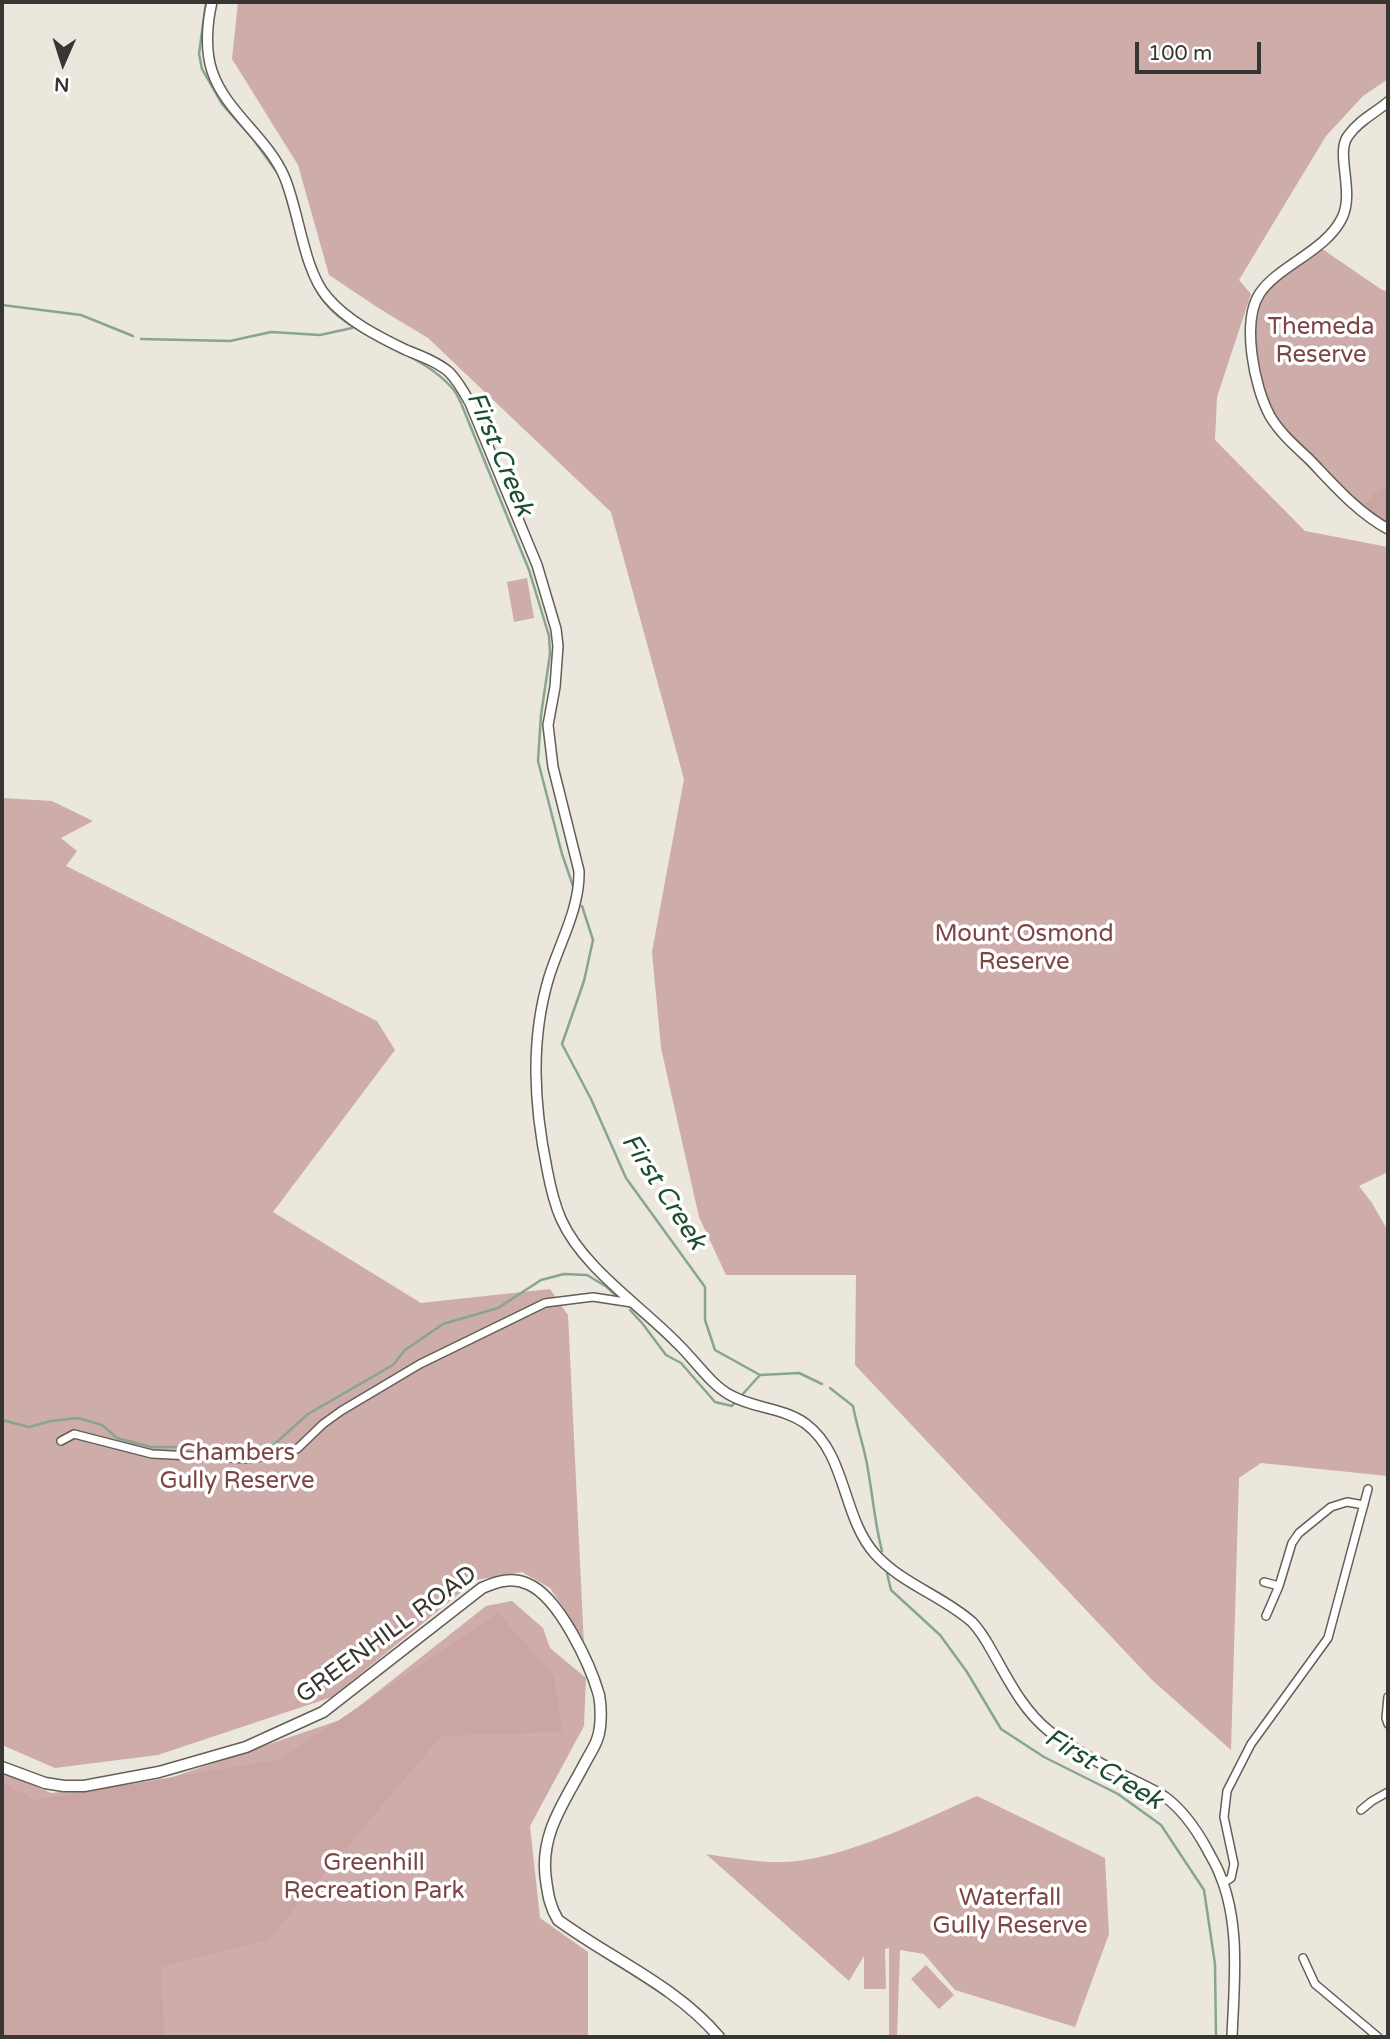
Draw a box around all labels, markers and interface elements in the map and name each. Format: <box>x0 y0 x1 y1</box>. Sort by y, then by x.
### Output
north arrow <box>28 28 98 98</box>
scale bar <box>1138 28 1264 72</box>
text: 100 m <box>1148 41 1212 66</box>
text: N <box>54 73 70 95</box>
park label: Themeda Reserve <box>1268 314 1374 370</box>
water label: First Creek <box>459 387 539 521</box>
park label: Mount Osmond Reserve <box>934 921 1114 977</box>
water label: First Creek <box>614 1128 712 1256</box>
park label: Chambers Gully Reserve <box>160 1440 314 1496</box>
street label: GREENHILL ROAD <box>291 1560 483 1710</box>
water label: First Creek <box>1038 1723 1168 1817</box>
park label: Greenhill Recreation Park <box>284 1850 464 1906</box>
park label: Waterfall Gully Reserve <box>933 1885 1087 1941</box>

